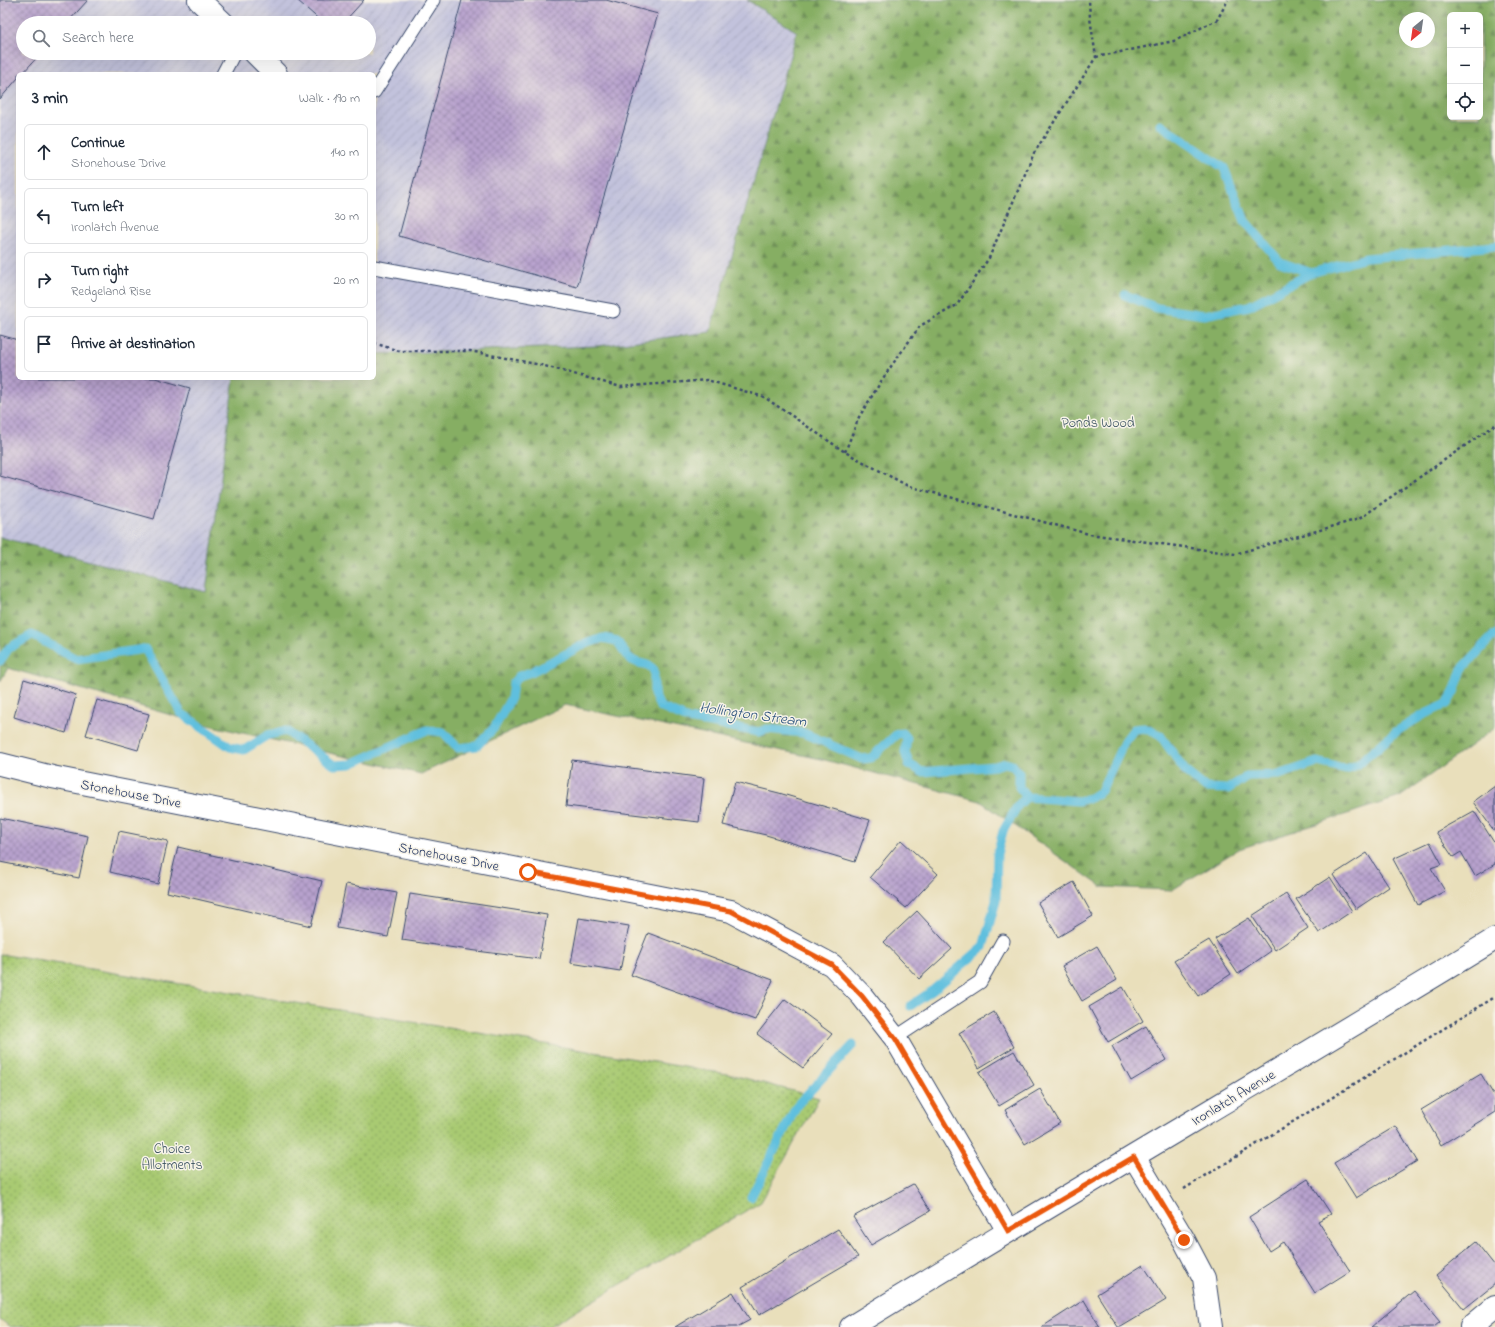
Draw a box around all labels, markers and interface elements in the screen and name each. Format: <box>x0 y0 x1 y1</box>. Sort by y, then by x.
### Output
north arrow <box>1399 12 1435 48</box>
map controls <box>1447 12 1483 120</box>
button: + <box>1447 12 1483 48</box>
search box <box>16 16 376 60</box>
icon: search <box>30 27 52 49</box>
text: Search here <box>62 27 134 49</box>
button: − <box>1447 48 1483 84</box>
button: locate <box>1447 84 1483 120</box>
text: 3 min <box>32 86 68 111</box>
text: Walk · 190 m <box>299 89 360 108</box>
text: Continue <box>71 132 125 154</box>
icon: ahead <box>33 141 55 163</box>
text: 140 m <box>331 143 359 162</box>
text: Stonehouse Drive <box>71 154 166 173</box>
text: Turn left <box>71 196 124 218</box>
icon: left <box>33 205 55 227</box>
text: 30 m <box>335 207 359 226</box>
text: Ironlatch Avenue <box>71 218 159 237</box>
text: Turn right <box>71 260 129 282</box>
icon: right <box>33 269 55 291</box>
text: 20 m <box>334 271 359 290</box>
text: Redgeland Rise <box>71 282 151 301</box>
icon: arrive <box>33 333 55 355</box>
text: Arrive at destination <box>71 333 195 355</box>
park label: Ponds Wood <box>1061 413 1135 434</box>
water label: Hollington Stream <box>698 697 808 734</box>
street label: Stonehouse Drive <box>79 774 184 815</box>
street label: Stonehouse Drive <box>397 837 502 878</box>
route start <box>519 863 537 881</box>
street label: Ironlatch Avenue <box>1188 1065 1280 1132</box>
park label: Choice Allotments <box>141 1139 203 1176</box>
route end <box>1175 1231 1193 1249</box>

